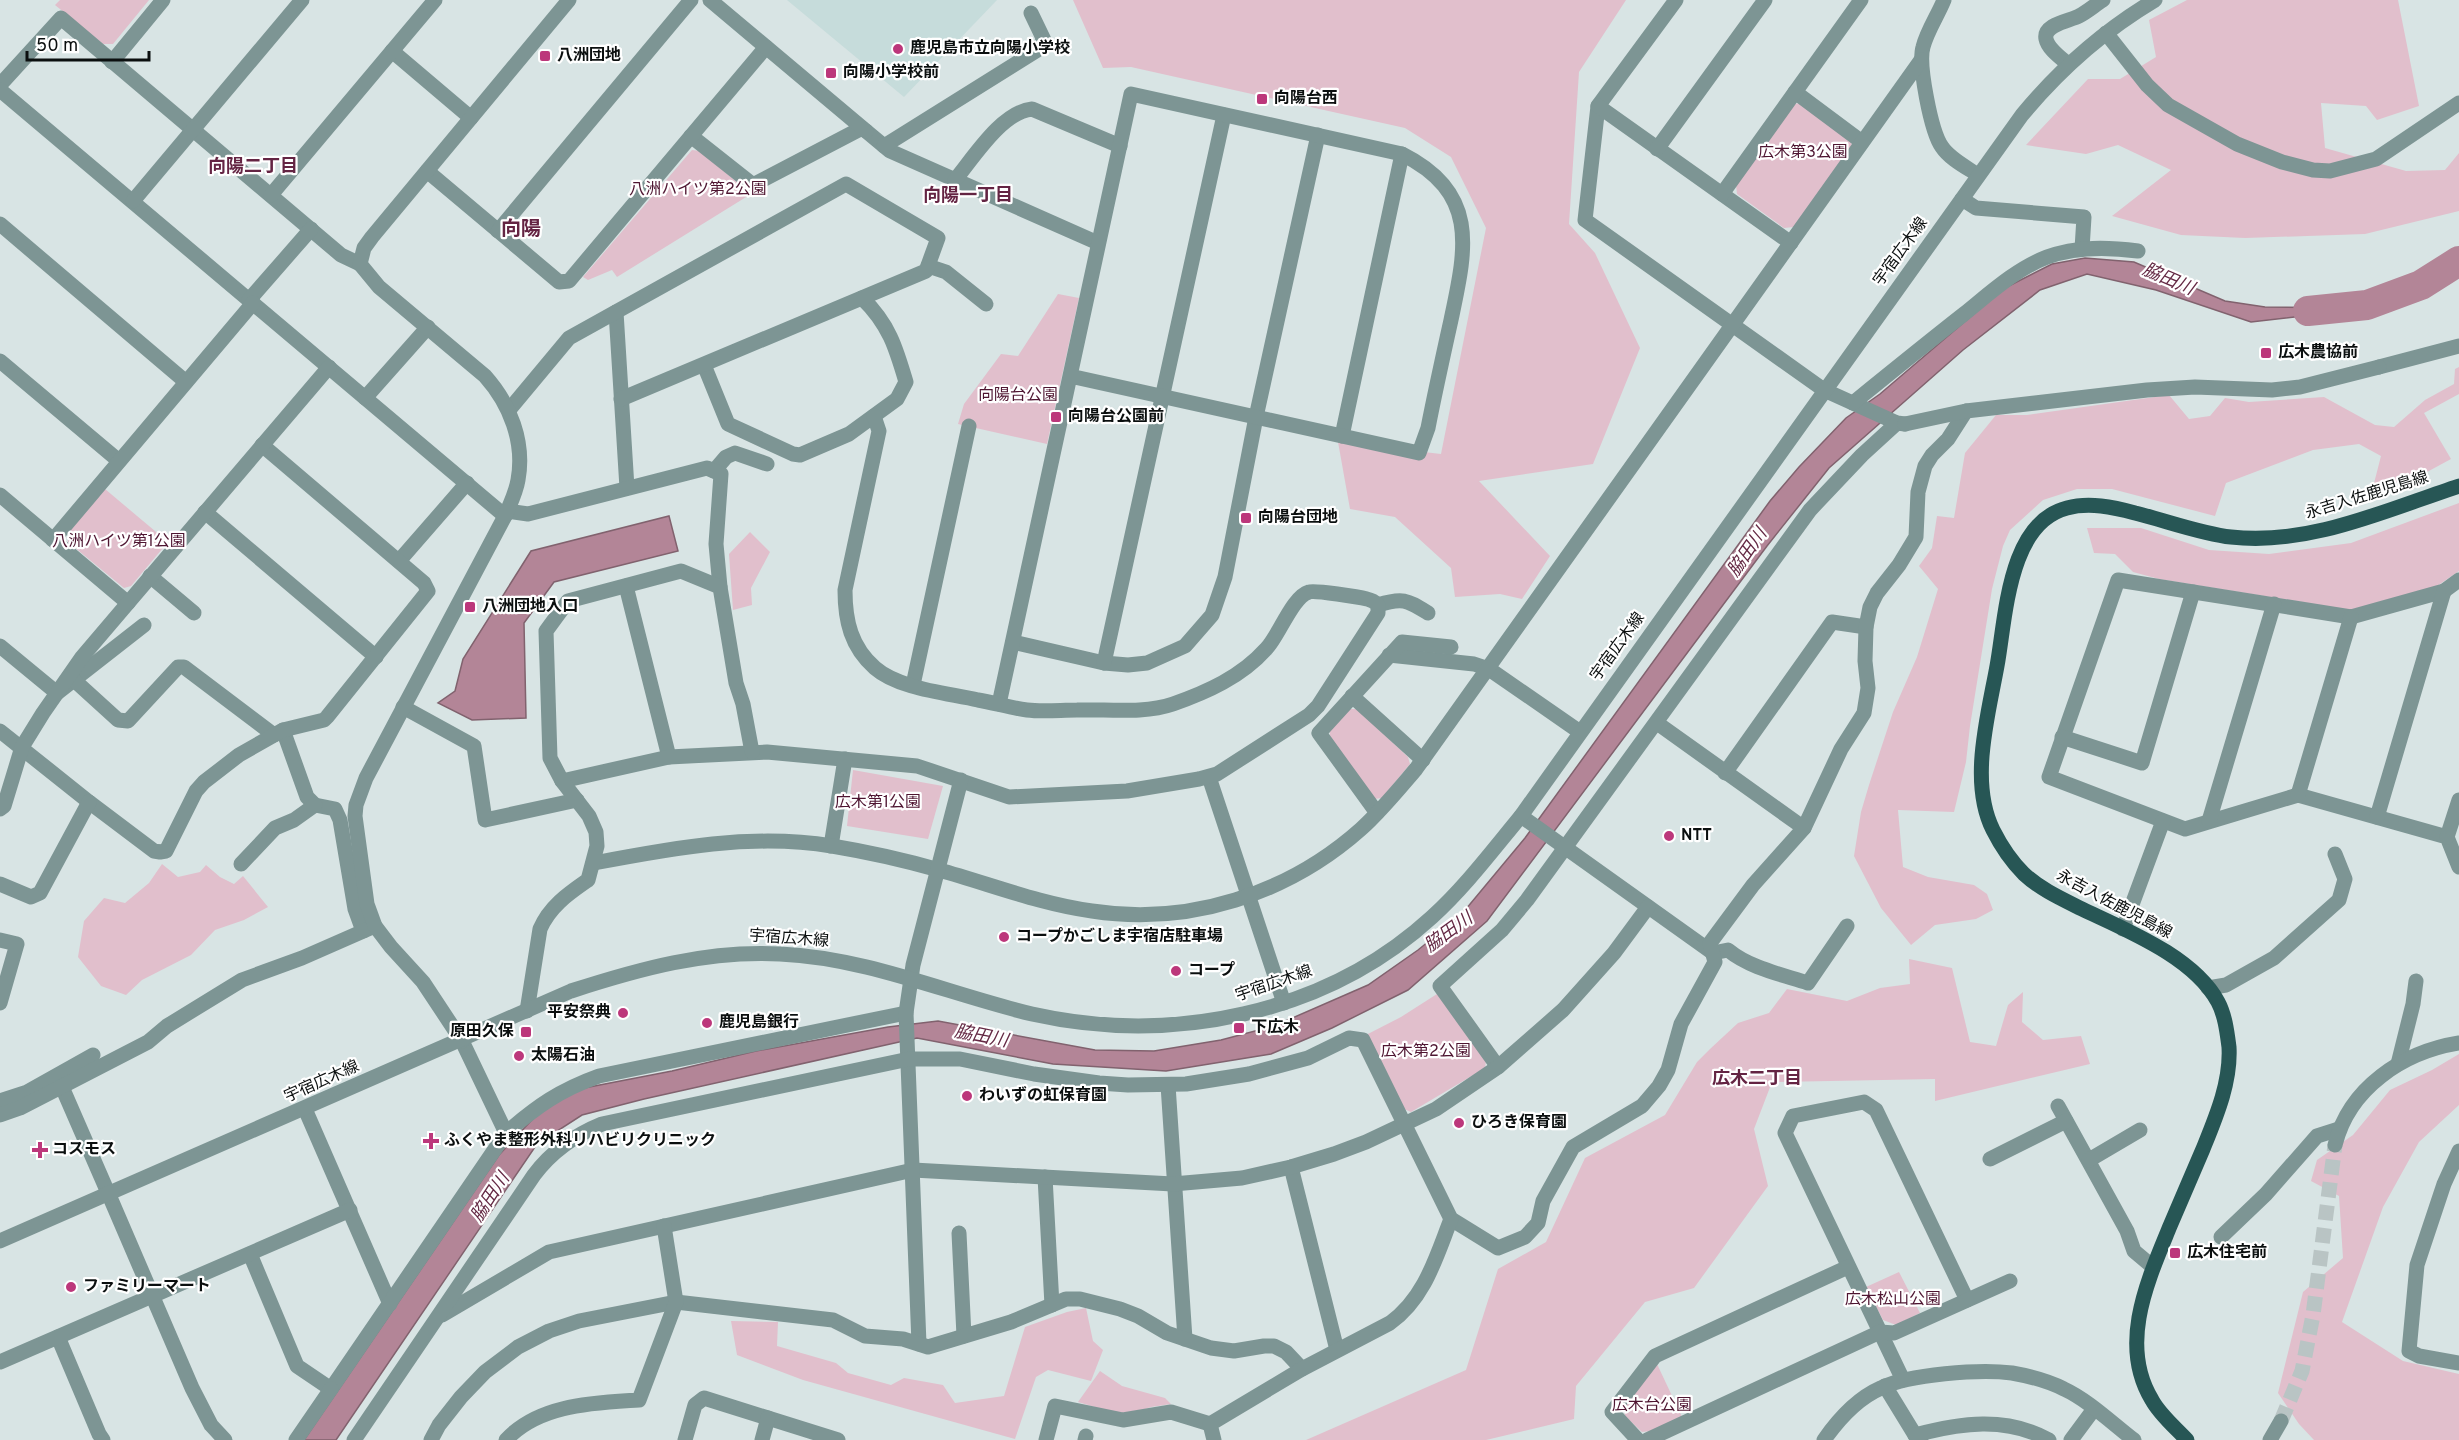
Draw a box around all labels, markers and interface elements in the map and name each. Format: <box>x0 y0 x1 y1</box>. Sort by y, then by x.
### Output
scale bar <box>27 24 148 62</box>
text: 50 m <box>36 35 78 58</box>
place label: 鹿児島市立向陽小学校 <box>910 39 1070 59</box>
marker: 鹿児島市立向陽小学校 <box>891 42 905 56</box>
place label: 八洲団地 <box>557 46 621 66</box>
marker: 八洲団地 <box>538 49 552 63</box>
place label: 向陽小学校前 <box>843 63 939 83</box>
marker: 向陽小学校前 <box>824 66 838 80</box>
place label: 向陽台西 <box>1274 89 1338 109</box>
marker: 向陽台西 <box>1255 92 1269 106</box>
park label: 広木第3公園 <box>1758 143 1848 163</box>
district label: 向陽二丁目 <box>208 156 298 179</box>
park label: 八洲ハイツ第2公園 <box>629 180 767 200</box>
district label: 向陽一丁目 <box>923 185 1013 208</box>
street label: 宇宿広木線 <box>1869 214 1933 290</box>
district label: 向陽 <box>501 217 541 243</box>
water label: 脇田川 <box>2139 259 2199 302</box>
place label: 広木農協前 <box>2278 343 2358 363</box>
marker: 広木農協前 <box>2259 346 2273 360</box>
park label: 向陽台公園 <box>978 386 1058 406</box>
place label: 向陽台公園前 <box>1068 407 1164 427</box>
marker: 向陽台公園前 <box>1049 410 1063 424</box>
street label: 永吉入佐鹿児島線 <box>2303 468 2431 524</box>
place label: 向陽台団地 <box>1258 508 1338 528</box>
marker: 向陽台団地 <box>1239 511 1253 525</box>
water label: 脇田川 <box>1723 523 1774 582</box>
park label: 八洲ハイツ第1公園 <box>52 532 186 552</box>
place label: 八洲団地入口 <box>482 597 578 617</box>
marker: 八洲団地入口 <box>463 600 477 614</box>
street label: 宇宿広木線 <box>1586 609 1650 685</box>
park label: 広木第1公園 <box>835 793 921 813</box>
place label: NTT <box>1681 826 1712 846</box>
marker: NTT <box>1662 829 1676 843</box>
street label: 永吉入佐鹿児島線 <box>2053 866 2175 944</box>
water label: 脇田川 <box>1420 907 1479 958</box>
street label: 宇宿広木線 <box>748 926 830 952</box>
place label: コープかごしま宇宿店駐車場 <box>1016 927 1223 947</box>
marker: コープかごしま宇宿店駐車場 <box>997 930 1011 944</box>
place label: コープ <box>1188 961 1235 981</box>
street label: 宇宿広木線 <box>1233 962 1315 1006</box>
marker: コープ <box>1169 964 1183 978</box>
place label: 平安祭典 <box>547 1003 611 1023</box>
marker: 平安祭典 <box>616 1006 630 1020</box>
place label: 鹿児島銀行 <box>719 1013 799 1033</box>
marker: 鹿児島銀行 <box>700 1016 714 1030</box>
place label: 下広木 <box>1251 1018 1299 1038</box>
water label: 脇田川 <box>952 1021 1012 1054</box>
marker: 下広木 <box>1232 1021 1246 1035</box>
place label: 原田久保 <box>450 1022 514 1042</box>
marker: 原田久保 <box>519 1025 533 1039</box>
park label: 広木第2公園 <box>1381 1042 1471 1062</box>
place label: 太陽石油 <box>531 1046 595 1066</box>
marker: 太陽石油 <box>512 1049 526 1063</box>
street label: 宇宿広木線 <box>281 1057 363 1107</box>
district label: 広木二丁目 <box>1712 1068 1802 1091</box>
place label: わいずの虹保育園 <box>979 1086 1107 1106</box>
marker: わいずの虹保育園 <box>960 1089 974 1103</box>
place label: ひろき保育園 <box>1471 1113 1567 1133</box>
marker: ひろき保育園 <box>1452 1116 1466 1130</box>
place label: ふくやま整形外科リハビリクリニック <box>444 1131 716 1151</box>
marker: ふくやま整形外科リハビリクリニック <box>422 1132 440 1150</box>
place label: コスモス <box>52 1140 116 1160</box>
marker: コスモス <box>33 1143 47 1157</box>
water label: 脇田川 <box>467 1167 516 1227</box>
place label: 広木住宅前 <box>2187 1243 2267 1263</box>
marker: 広木住宅前 <box>2168 1246 2182 1260</box>
place label: ファミリーマート <box>83 1277 211 1297</box>
marker: ファミリーマート <box>64 1280 78 1294</box>
park label: 広木松山公園 <box>1845 1290 1941 1310</box>
park label: 広木台公園 <box>1612 1396 1692 1416</box>

